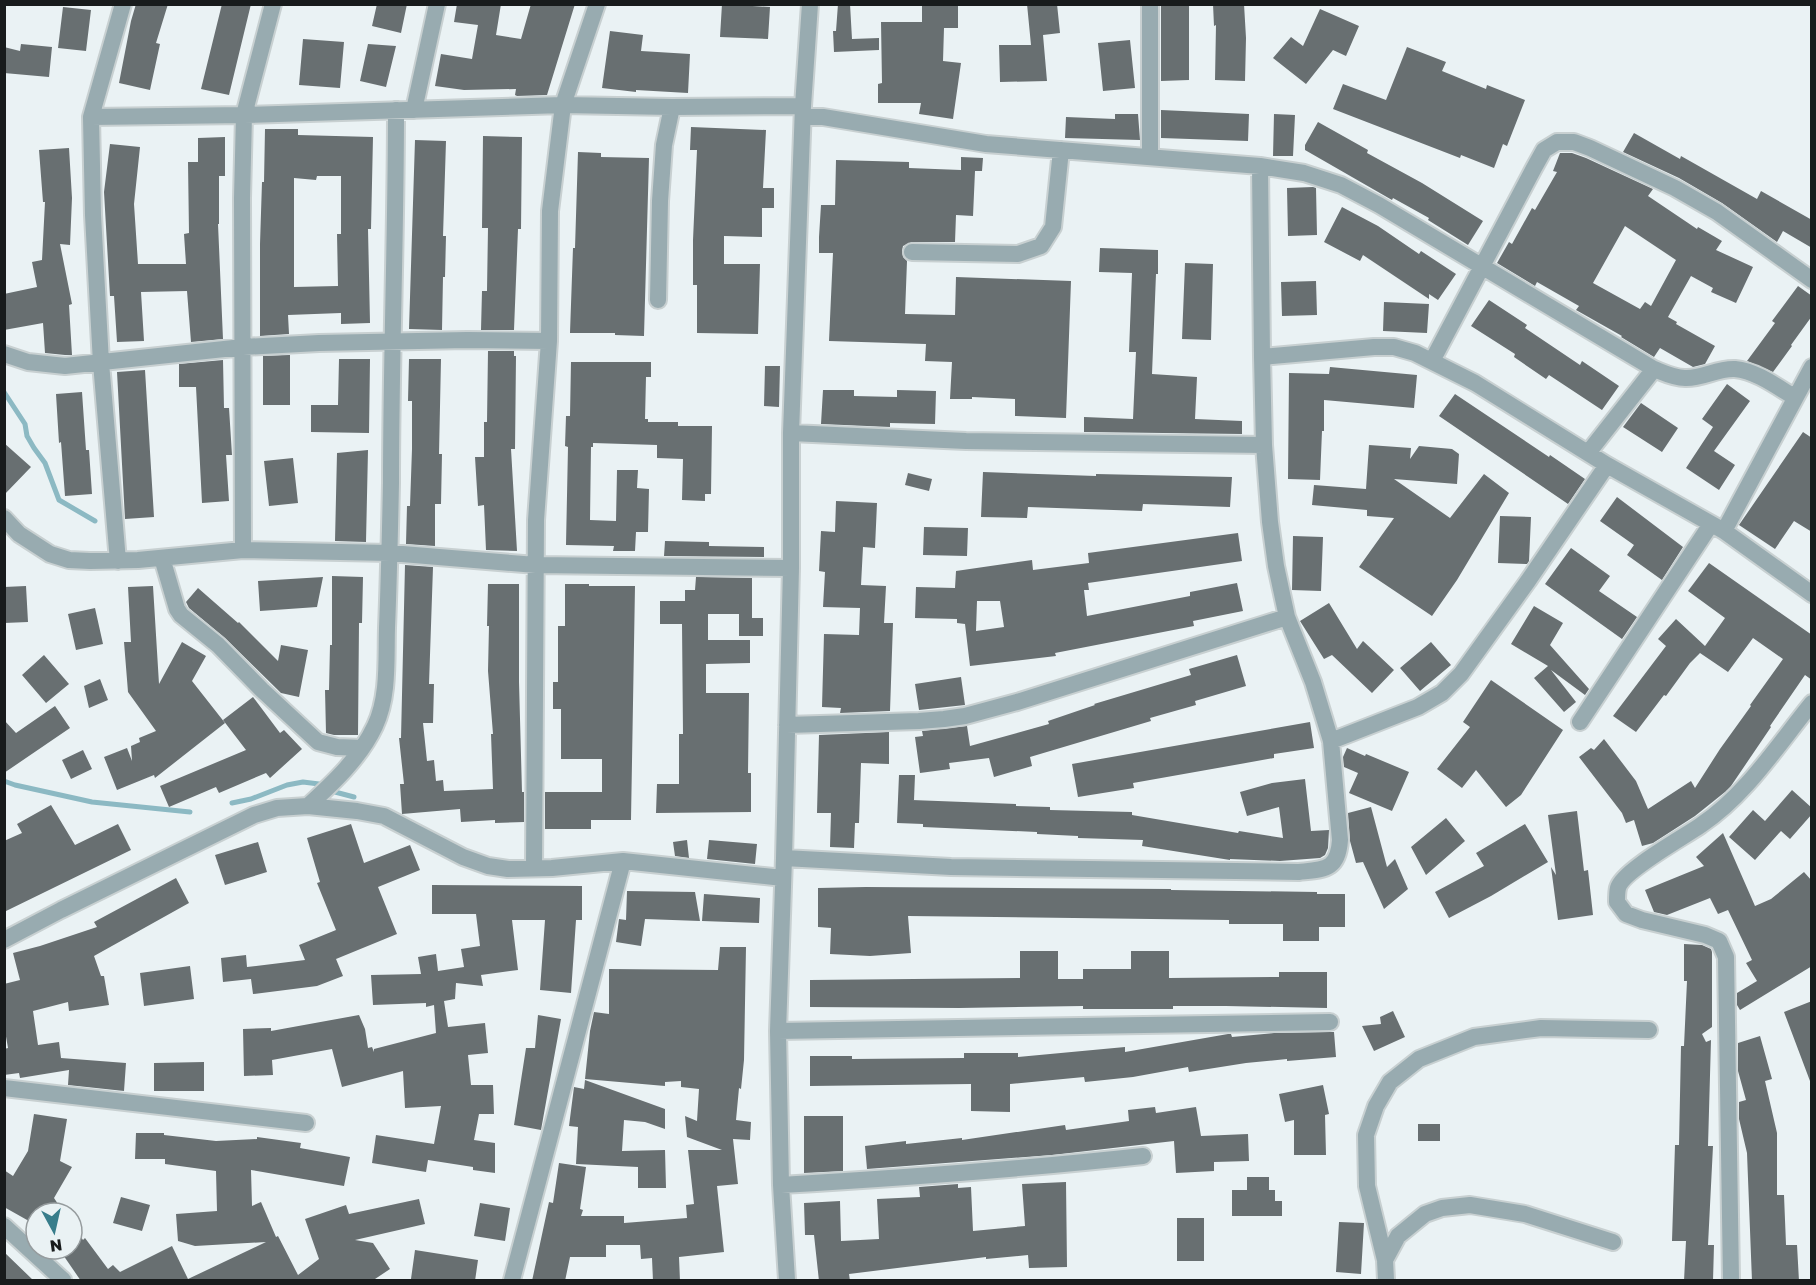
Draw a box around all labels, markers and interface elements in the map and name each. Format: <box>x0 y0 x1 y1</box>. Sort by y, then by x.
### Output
north arrow <box>24 1201 84 1261</box>
text: N <box>49 1235 64 1257</box>

